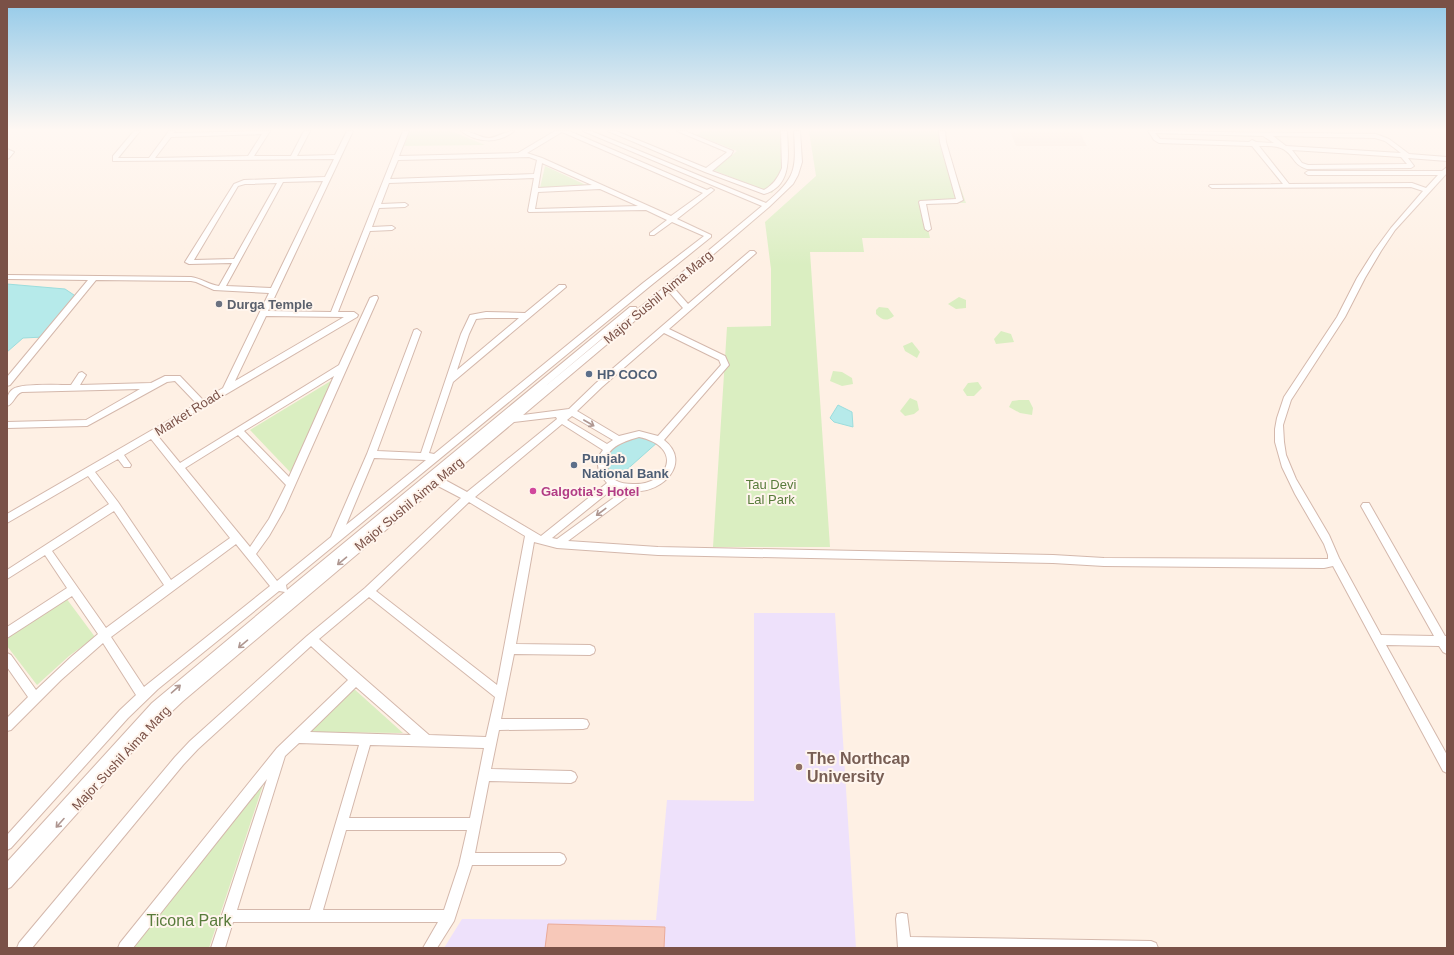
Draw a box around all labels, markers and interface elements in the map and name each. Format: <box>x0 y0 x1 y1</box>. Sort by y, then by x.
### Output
street label: Major Sushil Aima Marg <box>601 247 715 347</box>
place label: Durga Temple <box>227 297 313 312</box>
marker: Durga Temple <box>214 299 224 309</box>
place label: HP COCO <box>597 367 657 382</box>
marker: HP COCO <box>584 369 594 379</box>
street label: Market Road. <box>152 385 226 439</box>
one-way arrow <box>583 419 595 427</box>
place label: Punjab National Bank <box>582 451 669 481</box>
street label: Major Sushil Aima Marg <box>352 454 466 554</box>
marker: Punjab National Bank <box>569 460 579 470</box>
park label: Tau Devi Lal Park <box>746 477 796 507</box>
place label: Galgotia's Hotel <box>541 484 639 499</box>
marker: Galgotia's Hotel <box>528 486 538 496</box>
one-way arrow <box>595 508 606 516</box>
one-way arrow <box>337 556 347 565</box>
one-way arrow <box>237 640 248 649</box>
one-way arrow <box>171 685 181 694</box>
street label: Major Sushil Aima Marg <box>69 703 173 813</box>
place label: The Northcap University <box>807 750 910 785</box>
marker: The Northcap University <box>794 762 804 772</box>
one-way arrow <box>56 818 65 828</box>
park label: Ticona Park <box>147 912 232 929</box>

